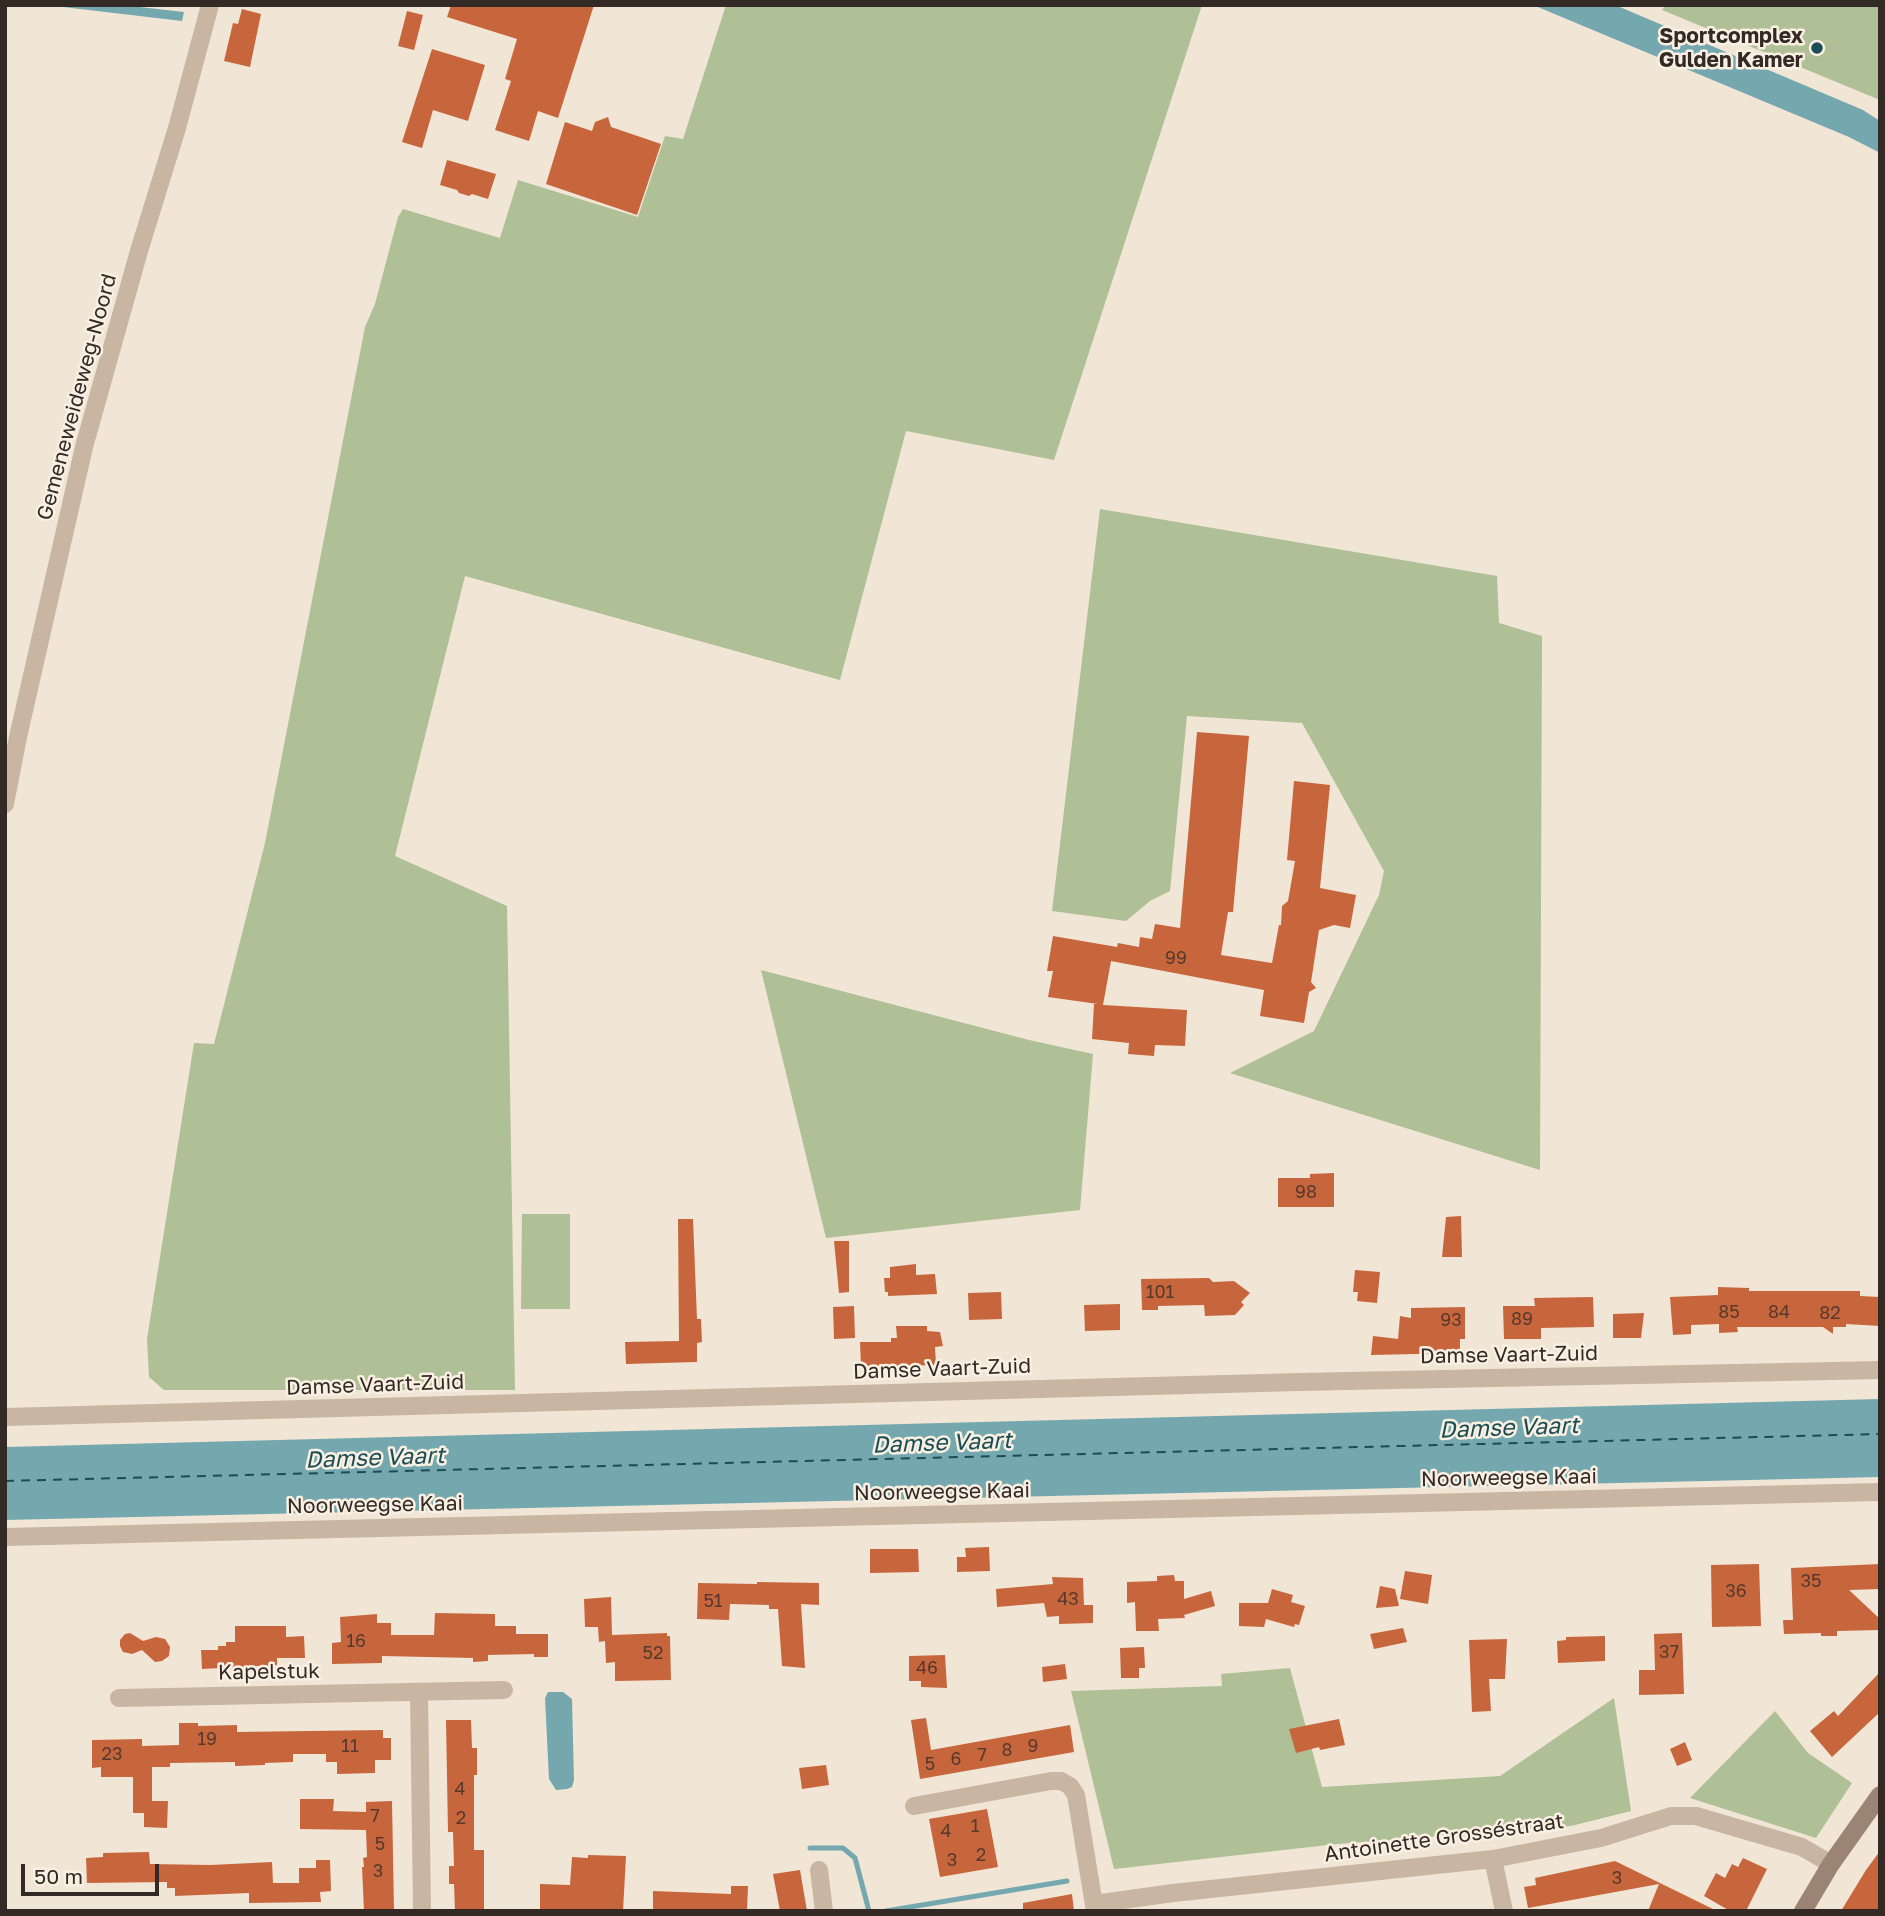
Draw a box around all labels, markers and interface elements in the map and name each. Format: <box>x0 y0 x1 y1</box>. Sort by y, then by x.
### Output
place label: Sportcomplex Gulden Kamer <box>1659 23 1803 73</box>
marker: Sportcomplex Gulden Kamer <box>1809 40 1825 56</box>
street label: Gemeneweideweg-Noord <box>32 271 122 523</box>
house number: 99 <box>1165 947 1187 969</box>
house number: 98 <box>1295 1181 1317 1203</box>
house number: 101 <box>1146 1281 1174 1303</box>
house number: 85 <box>1718 1301 1740 1323</box>
house number: 84 <box>1768 1301 1790 1323</box>
house number: 82 <box>1819 1302 1841 1324</box>
house number: 89 <box>1511 1308 1533 1330</box>
house number: 93 <box>1440 1309 1462 1331</box>
street label: Damse Vaart-Zuid <box>1420 1341 1598 1369</box>
street label: Damse Vaart-Zuid <box>852 1353 1032 1385</box>
street label: Damse Vaart-Zuid <box>285 1369 465 1401</box>
water label: Damse Vaart <box>1439 1412 1579 1444</box>
water label: Damse Vaart <box>872 1427 1012 1459</box>
water label: Damse Vaart <box>305 1442 445 1474</box>
street label: Noorweegse Kaai <box>1421 1464 1597 1492</box>
street label: Noorweegse Kaai <box>854 1478 1030 1506</box>
street label: Noorweegse Kaai <box>287 1491 463 1519</box>
house number: 35 <box>1801 1570 1821 1592</box>
house number: 36 <box>1725 1580 1747 1602</box>
house number: 43 <box>1057 1588 1079 1610</box>
house number: 51 <box>703 1590 723 1612</box>
house number: 16 <box>346 1630 366 1652</box>
house number: 37 <box>1659 1641 1679 1663</box>
house number: 52 <box>643 1642 663 1664</box>
house number: 46 <box>916 1657 938 1679</box>
street label: Kapelstuk <box>218 1659 320 1685</box>
house number: 19 <box>197 1728 217 1750</box>
house number: 11 <box>341 1735 359 1757</box>
house number: 9 <box>1028 1735 1038 1757</box>
house number: 8 <box>1002 1739 1012 1761</box>
house number: 23 <box>102 1743 122 1765</box>
house number: 7 <box>977 1744 987 1766</box>
house number: 6 <box>951 1748 961 1770</box>
house number: 5 <box>925 1753 935 1775</box>
house number: 4 <box>455 1778 465 1800</box>
house number: 7 <box>370 1805 380 1827</box>
house number: 2 <box>456 1807 466 1829</box>
street label: Antoinette Grosséstraat <box>1323 1809 1565 1867</box>
house number: 1 <box>971 1815 979 1837</box>
house number: 4 <box>941 1820 951 1842</box>
house number: 5 <box>375 1833 385 1855</box>
house number: 2 <box>976 1844 986 1866</box>
house number: 3 <box>947 1849 957 1871</box>
scale bar <box>24 1850 163 1894</box>
house number: 3 <box>373 1860 383 1882</box>
text: 50 m <box>34 1863 83 1889</box>
house number: 3 <box>1612 1867 1622 1889</box>

